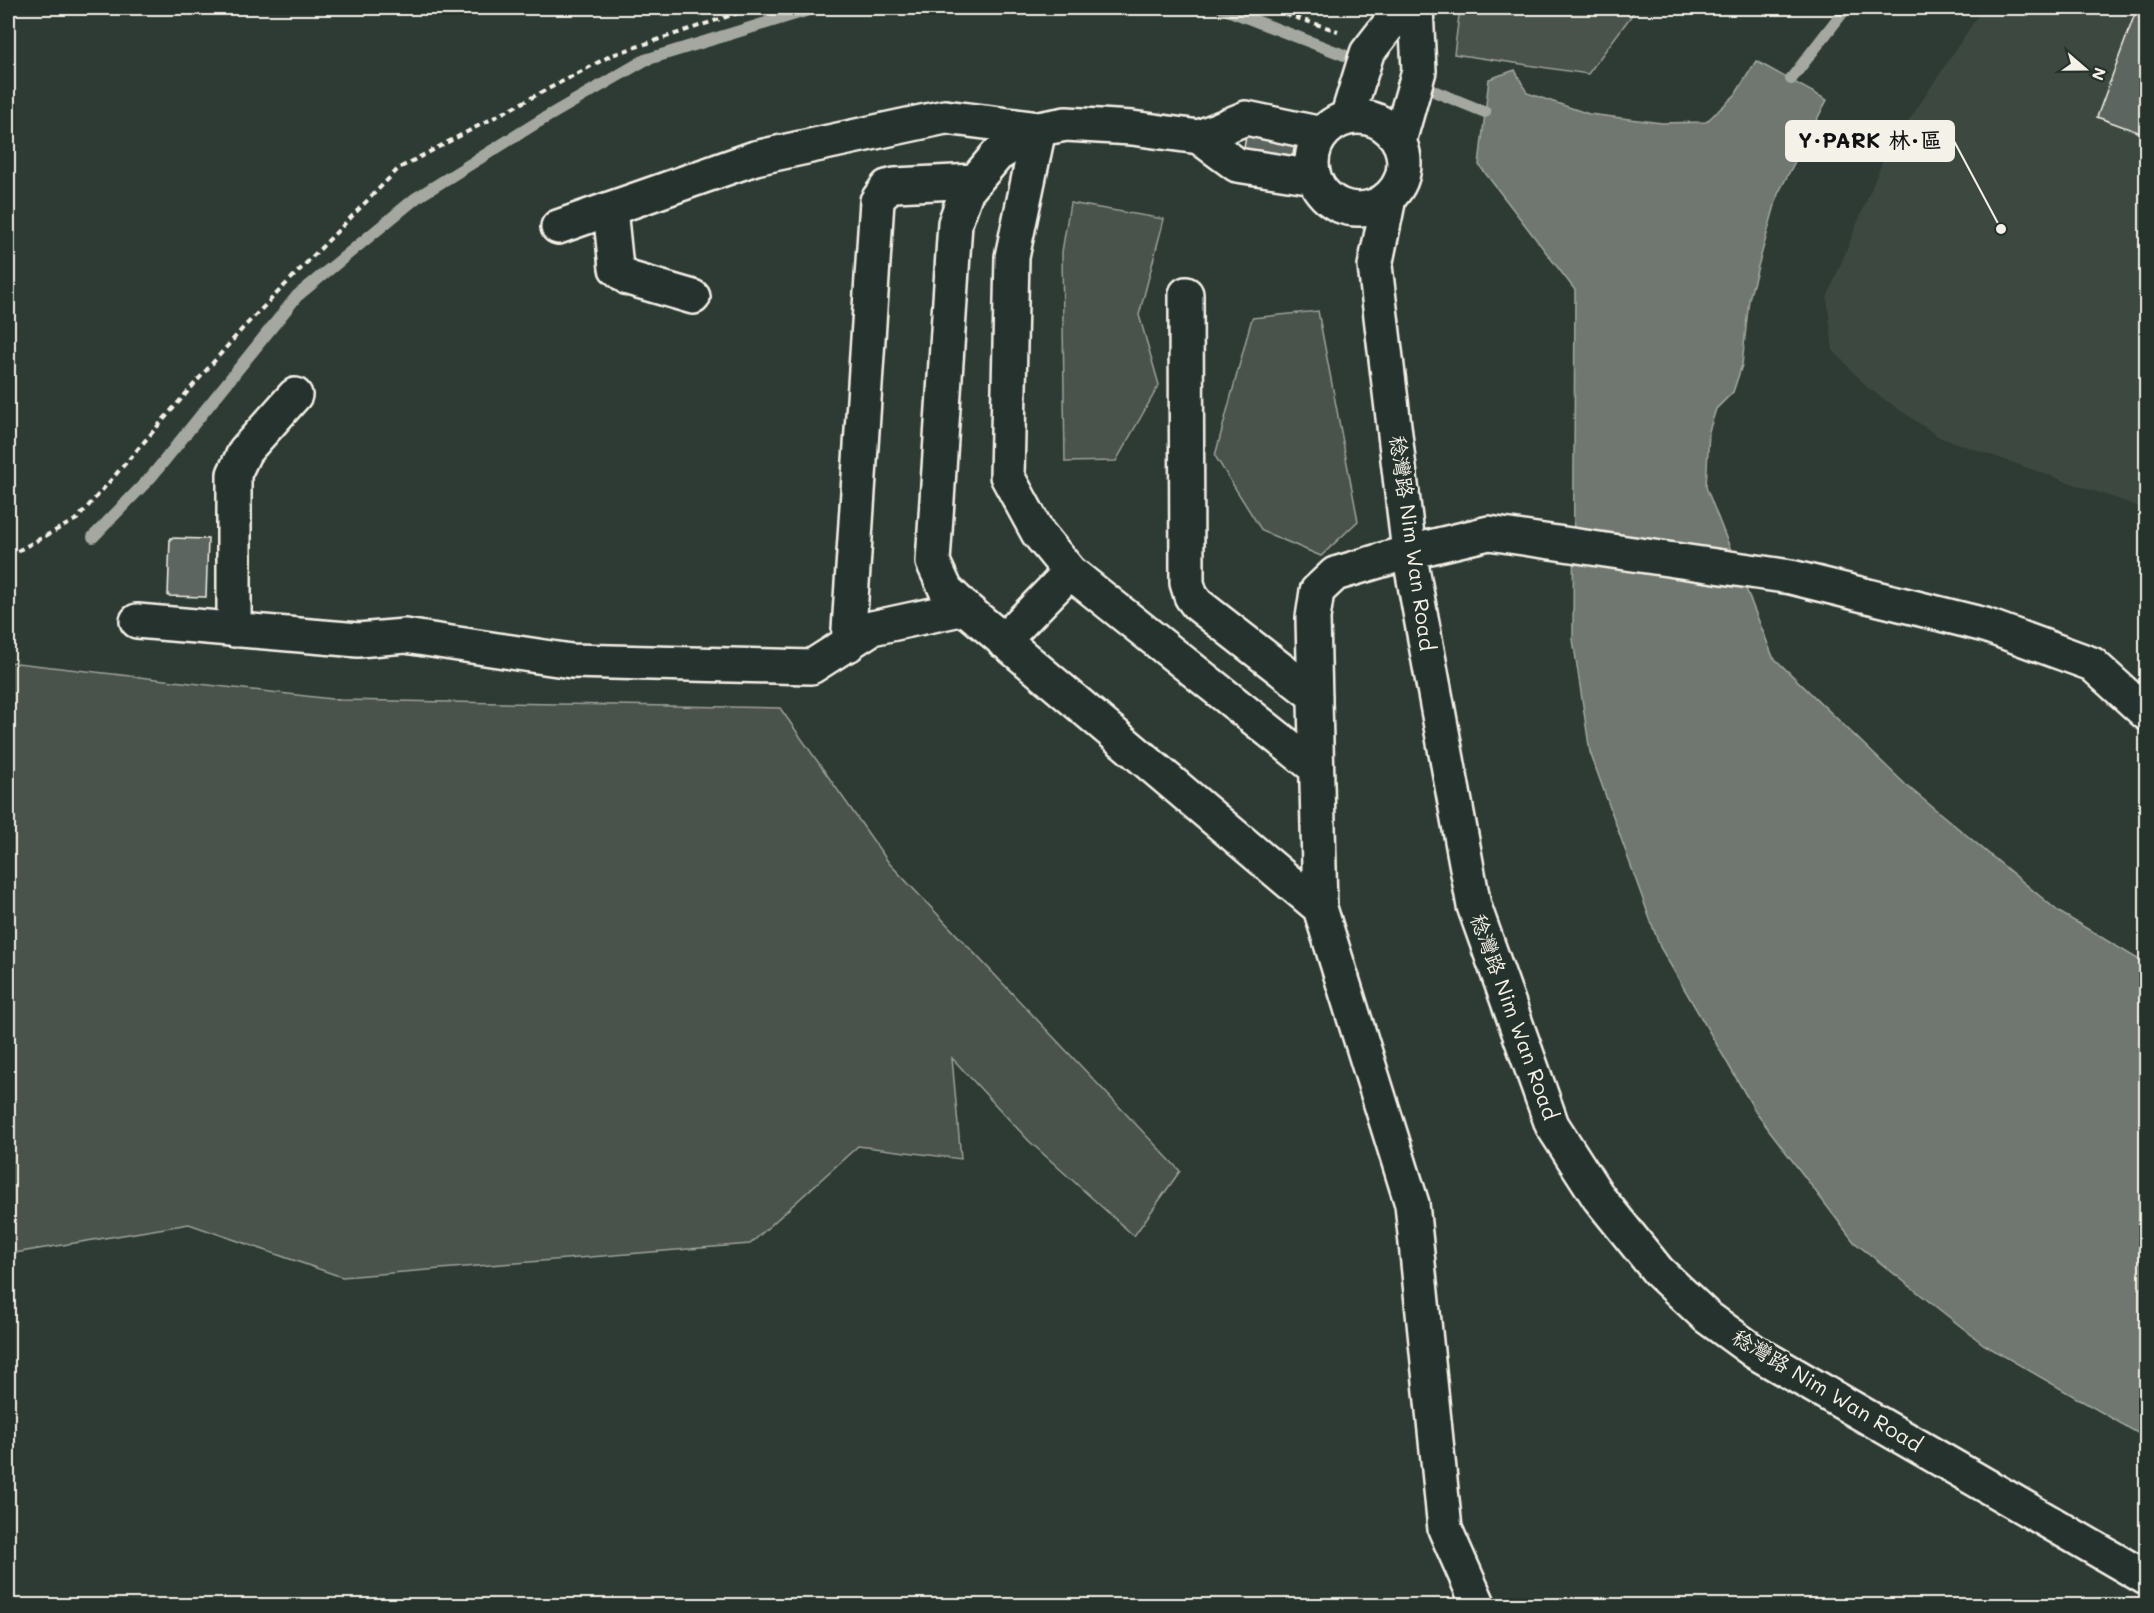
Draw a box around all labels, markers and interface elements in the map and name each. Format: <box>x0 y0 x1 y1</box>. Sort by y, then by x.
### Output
north arrow <box>2055 39 2115 99</box>
text: N <box>2088 65 2112 84</box>
callout: Y·PARK 林·區 <box>1786 121 1954 161</box>
text: Y·PARK 林·區 <box>1798 125 1942 154</box>
street label: 稔灣路 Nim Wan Road <box>1385 433 1442 652</box>
street label: 稔灣路 Nim Wan Road <box>1466 910 1565 1123</box>
street label: 稔灣路 Nim Wan Road <box>1728 1322 1928 1457</box>

